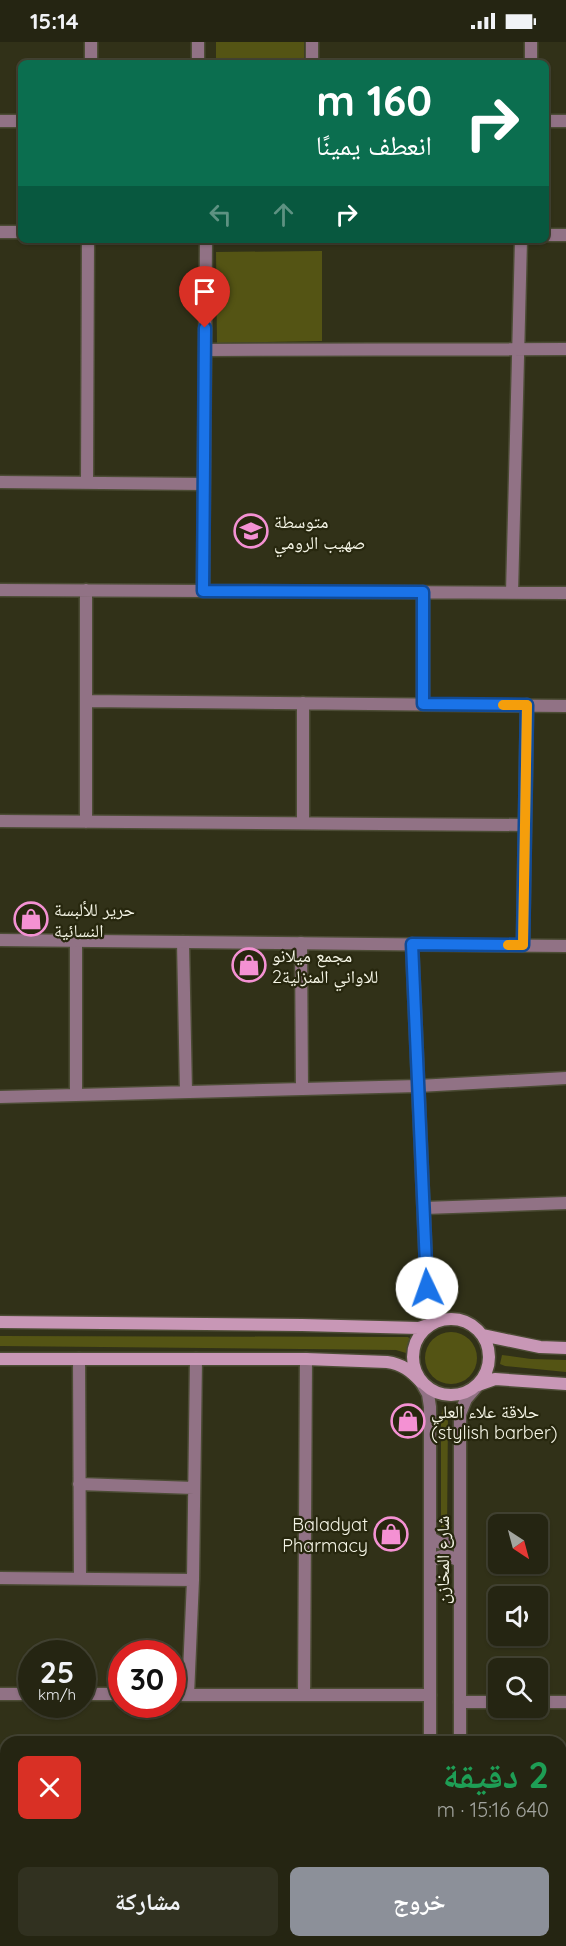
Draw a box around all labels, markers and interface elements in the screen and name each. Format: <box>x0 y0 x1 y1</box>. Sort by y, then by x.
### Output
text: 15:14 <box>30 7 79 35</box>
text: 160 m <box>316 74 432 127</box>
icon: right <box>453 84 531 162</box>
text: انعطف يمينًا <box>316 128 432 162</box>
icon: left <box>204 198 237 231</box>
icon: ahead <box>267 198 300 231</box>
icon: right <box>330 198 363 231</box>
pin <box>179 266 230 328</box>
icon: arrive <box>188 275 221 308</box>
place label: متوسطة صهيب الرومي <box>274 510 365 557</box>
school or university icon: متوسطة صهيب الرومي <box>233 513 269 549</box>
place label: حرير للألبسة النسائية <box>54 898 135 942</box>
shop icon: حرير للألبسة النسائية <box>13 901 49 937</box>
place label: مجمع ميلانو للاواني المنزلية2 <box>272 944 378 991</box>
shop icon: مجمع ميلانو للاواني المنزلية2 <box>231 947 267 983</box>
position arrow <box>395 1256 459 1320</box>
place label: حلاقة علاء العلي (stylish barber) <box>431 1400 558 1444</box>
shop icon: حلاقة علاء العلي (stylish barber) <box>390 1403 426 1439</box>
place label: Baladyat Pharmacy <box>282 1513 368 1557</box>
north arrow <box>488 1514 548 1574</box>
map controls <box>488 1514 548 1718</box>
shop icon: Baladyat Pharmacy <box>373 1516 409 1552</box>
street label: شارع المخازن <box>431 1516 454 1604</box>
button: sound <box>488 1586 548 1646</box>
speed limit sign: 30 <box>108 1640 186 1718</box>
text: 25 <box>40 1653 74 1691</box>
button: search <box>488 1658 548 1718</box>
text: km/h <box>38 1685 76 1704</box>
text: 2 دقيقة <box>443 1752 549 1797</box>
button: close <box>18 1756 81 1819</box>
text: 640 m · 15:16 <box>437 1797 549 1822</box>
button: مشاركة <box>18 1867 278 1936</box>
button: خروج <box>290 1867 549 1936</box>

